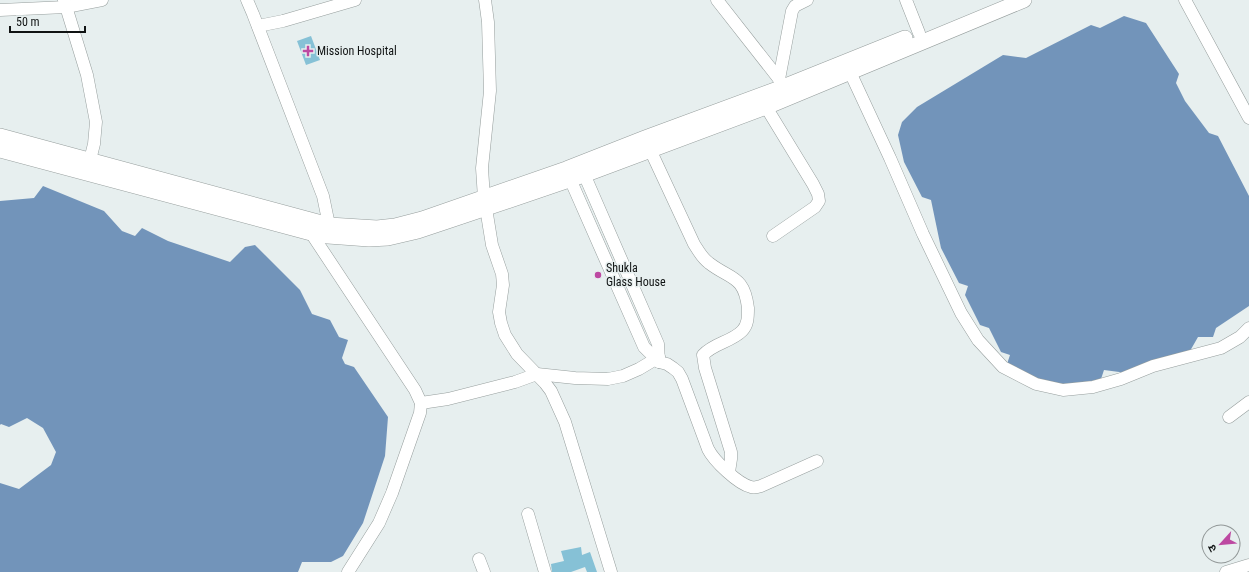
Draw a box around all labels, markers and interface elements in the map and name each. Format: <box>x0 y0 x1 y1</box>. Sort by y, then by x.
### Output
scale bar <box>10 8 85 34</box>
text: 50 m <box>16 15 40 29</box>
place label: Mission Hospital <box>317 44 397 58</box>
marker: Mission Hospital <box>302 45 314 57</box>
place label: Shukla Glass House <box>606 261 666 289</box>
marker: Shukla Glass House <box>593 270 603 280</box>
north arrow <box>1201 524 1241 564</box>
text: उ <box>1205 542 1220 554</box>

